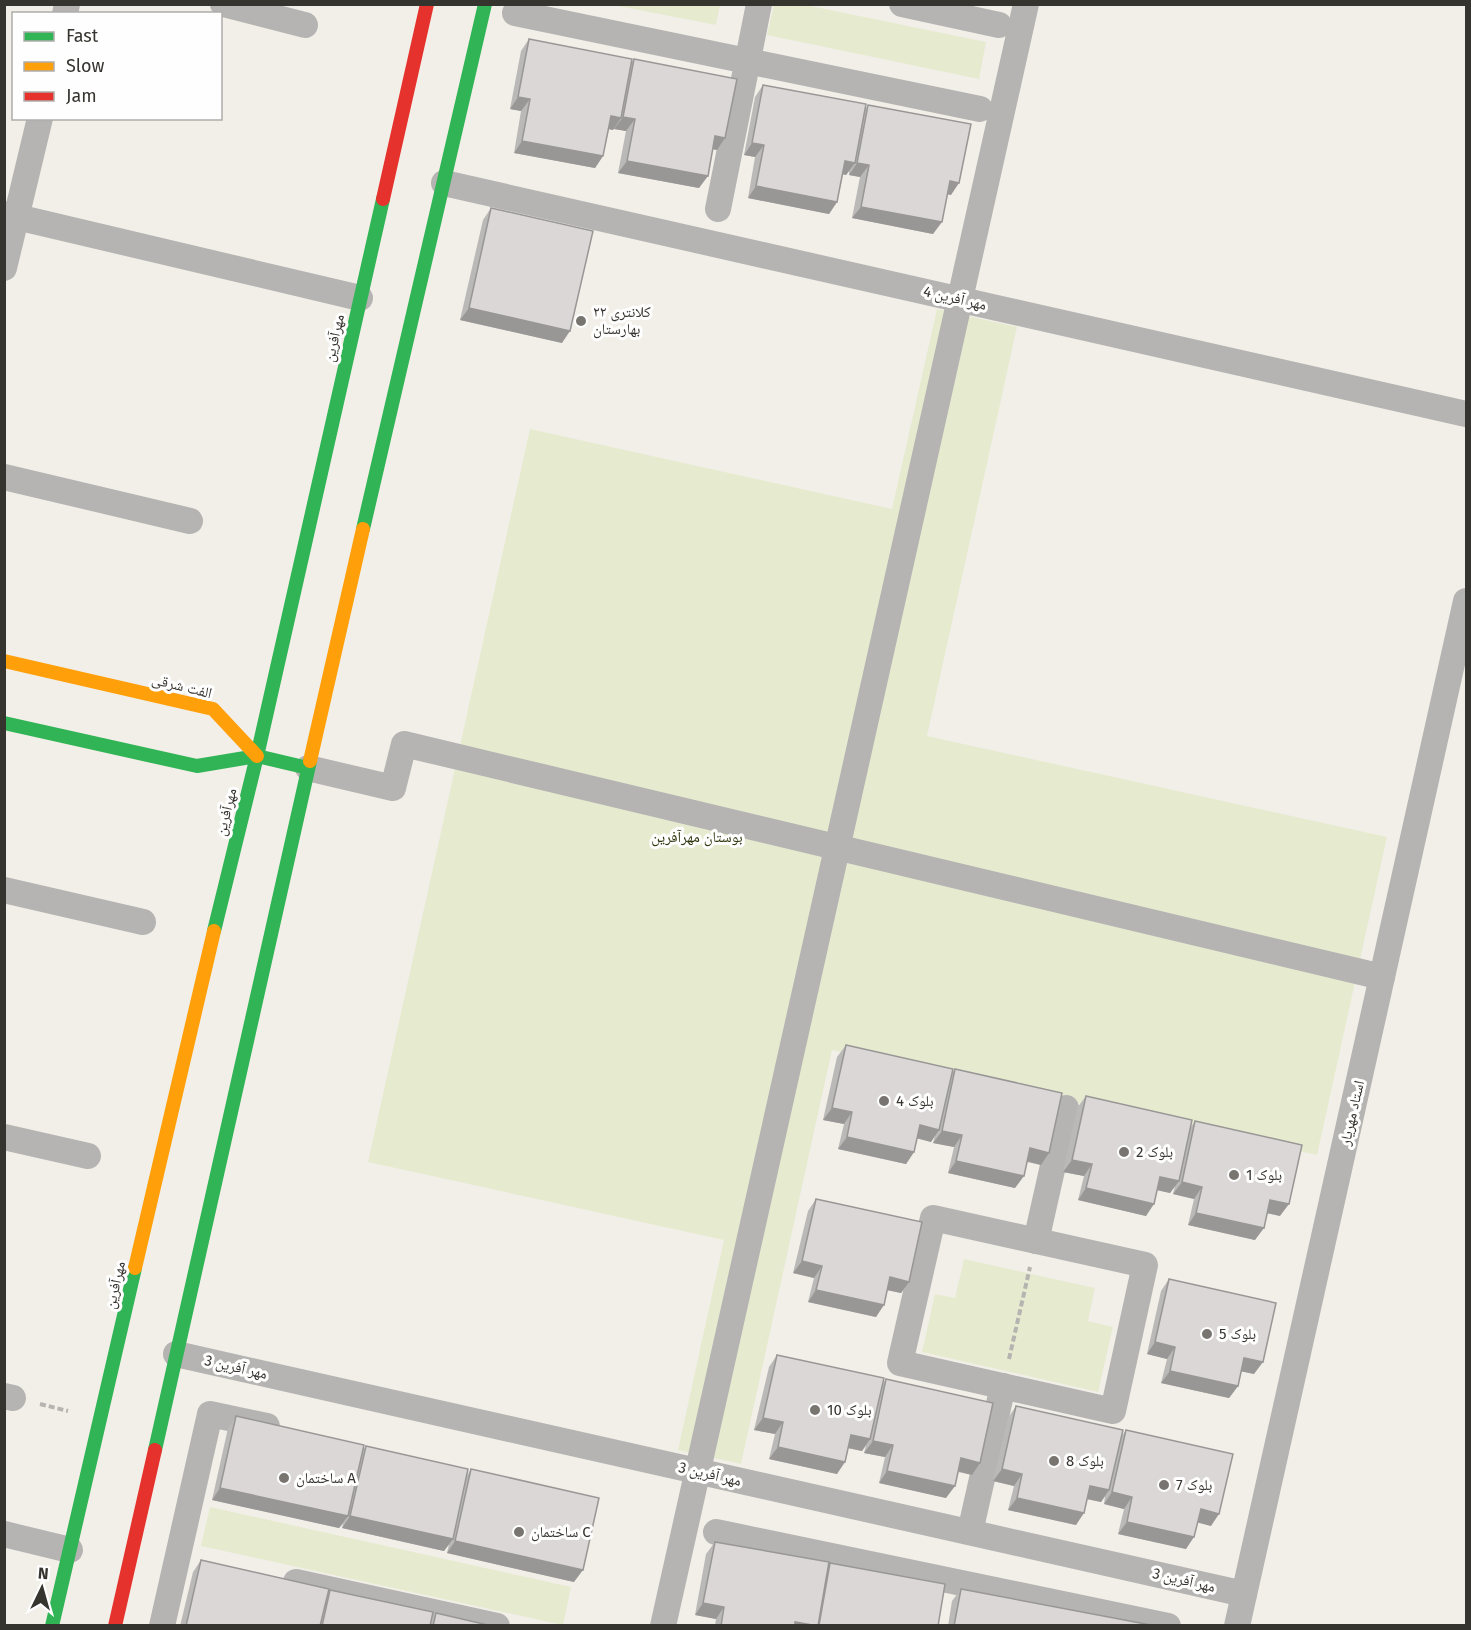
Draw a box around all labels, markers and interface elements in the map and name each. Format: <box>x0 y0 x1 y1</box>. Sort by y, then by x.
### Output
legend <box>12 12 222 120</box>
text: Fast <box>66 25 99 47</box>
text: Slow <box>66 55 105 77</box>
text: Jam <box>66 85 97 107</box>
street label: مهر آفرین 4 <box>921 282 989 315</box>
place label: کلانتری ۲۲ بهارستان <box>593 303 651 339</box>
street label: مهرآفرین <box>320 312 349 364</box>
marker: کلانتری ۲۲ بهارستان <box>574 314 588 328</box>
street label: الفت شرقی <box>150 670 214 703</box>
street label: مهرآفرین <box>211 786 242 838</box>
park label: بوستان مهرآفرین <box>651 828 743 847</box>
street label: استاد مهریار <box>1336 1079 1368 1148</box>
place label: بلوک 4 <box>896 1092 934 1110</box>
marker: بلوک 4 <box>877 1094 891 1108</box>
place label: بلوک 2 <box>1136 1143 1173 1161</box>
marker: بلوک 2 <box>1117 1145 1131 1159</box>
place label: بلوک 1 <box>1246 1166 1282 1184</box>
marker: بلوک 1 <box>1227 1168 1241 1182</box>
street label: مهرآفرین <box>101 1259 130 1311</box>
place label: بلوک 5 <box>1219 1325 1256 1343</box>
marker: بلوک 5 <box>1200 1327 1214 1341</box>
street label: مهر آفرین 3 <box>203 1351 269 1384</box>
place label: بلوک 10 <box>827 1401 872 1419</box>
marker: بلوک 10 <box>808 1403 822 1417</box>
place label: بلوک 8 <box>1066 1452 1104 1470</box>
marker: بلوک 8 <box>1047 1454 1061 1468</box>
street label: مهر آفرین 3 <box>677 1458 743 1491</box>
place label: ساختمان A <box>296 1469 356 1488</box>
marker: ساختمان A <box>277 1471 291 1485</box>
place label: بلوک 7 <box>1176 1476 1212 1494</box>
marker: بلوک 7 <box>1157 1478 1171 1492</box>
place label: ساختمان C <box>531 1523 591 1542</box>
marker: ساختمان C <box>512 1525 526 1539</box>
north arrow <box>12 1558 72 1618</box>
text: N <box>37 1564 49 1583</box>
street label: مهر آفرین 3 <box>1151 1564 1217 1597</box>

